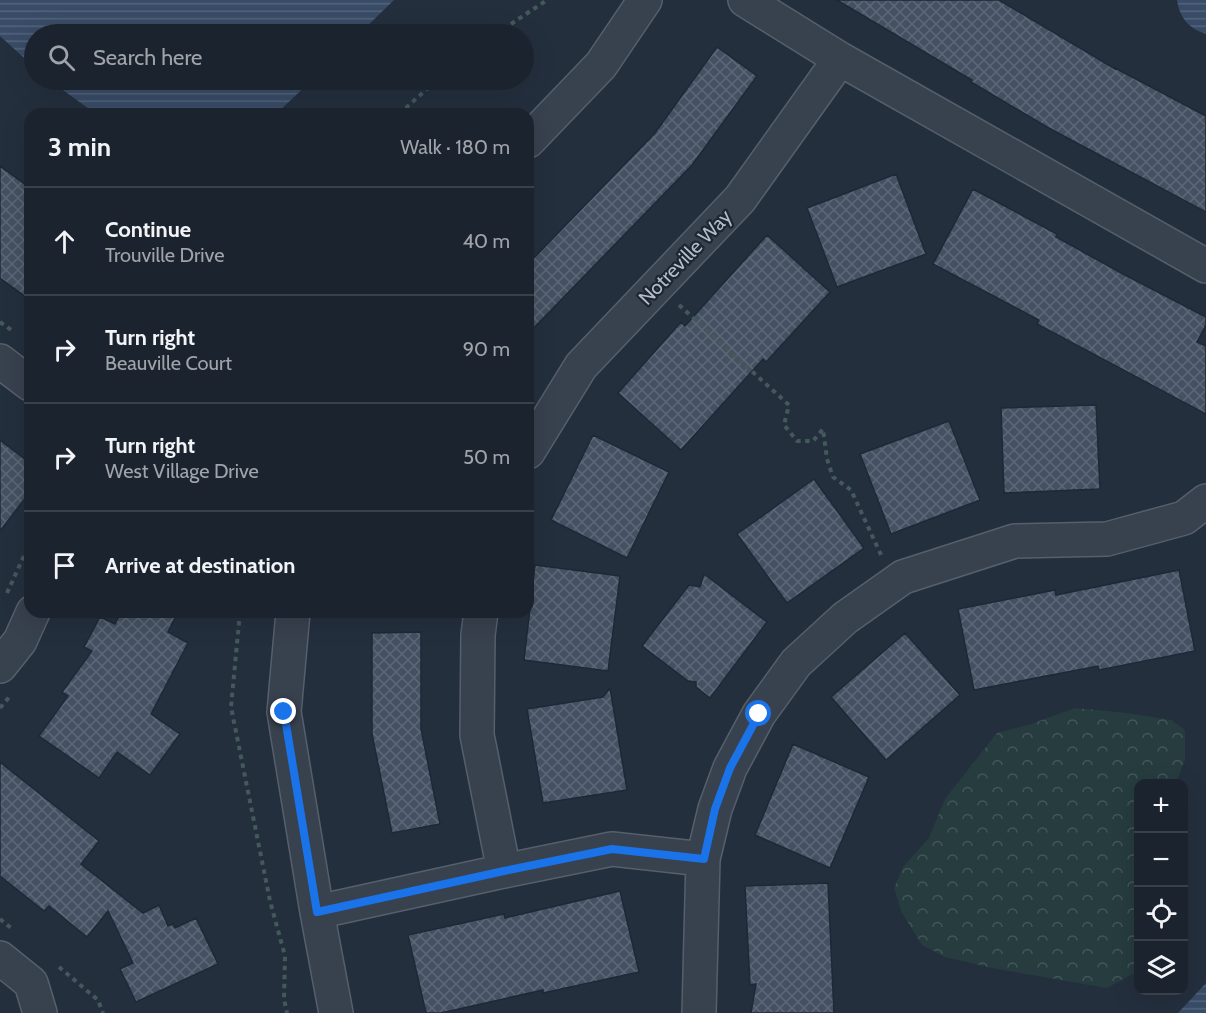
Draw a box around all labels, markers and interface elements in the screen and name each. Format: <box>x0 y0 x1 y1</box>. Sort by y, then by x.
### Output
search box <box>24 24 534 90</box>
icon: search <box>45 41 78 74</box>
text: Search here <box>93 44 202 71</box>
text: 3 min <box>48 131 111 163</box>
text: Walk · 180 m <box>400 135 510 159</box>
street label: Notreville Way <box>634 204 736 310</box>
text: Continue <box>105 216 191 243</box>
icon: ahead <box>48 225 81 258</box>
text: 40 m <box>462 229 510 253</box>
text: Trouville Drive <box>105 243 224 267</box>
text: Turn right <box>105 324 195 351</box>
icon: right <box>48 333 81 366</box>
text: 90 m <box>463 337 510 361</box>
text: Beauville Court <box>105 351 232 375</box>
text: Turn right <box>105 432 195 459</box>
icon: right <box>48 441 81 474</box>
text: 50 m <box>463 445 510 469</box>
text: West Village Drive <box>105 459 259 483</box>
icon: arrive <box>48 549 81 582</box>
text: Arrive at destination <box>105 552 295 579</box>
route end <box>270 698 296 724</box>
route start <box>745 700 771 726</box>
map controls <box>1134 779 1188 995</box>
button: + <box>1134 779 1188 833</box>
button: − <box>1134 833 1188 887</box>
button: locate <box>1134 887 1188 941</box>
button: layers <box>1134 941 1188 995</box>

